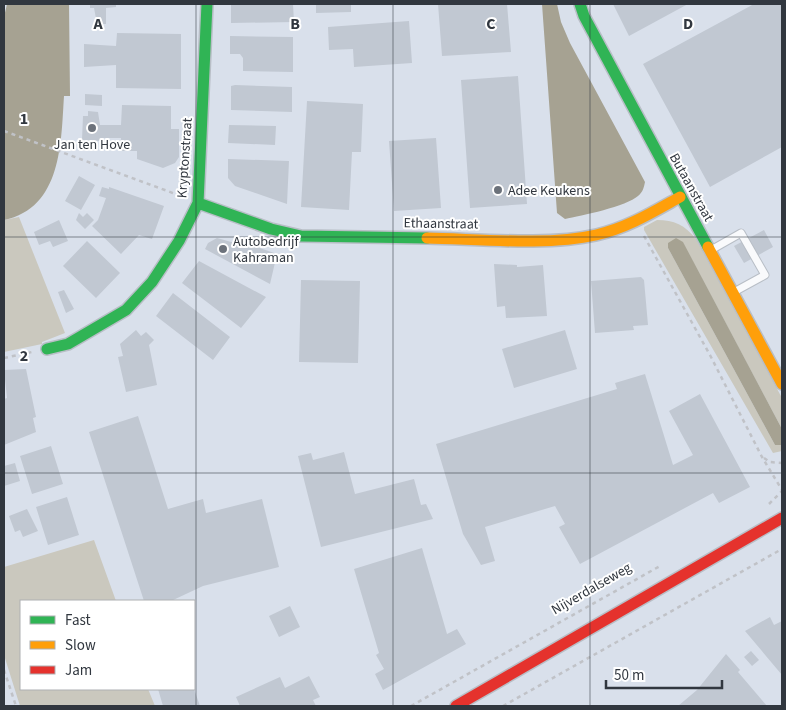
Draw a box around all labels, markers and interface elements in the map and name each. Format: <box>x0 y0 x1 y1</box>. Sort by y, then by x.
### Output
text: A <box>92 13 103 35</box>
text: B <box>290 13 300 35</box>
text: C <box>486 13 496 35</box>
text: D <box>683 13 693 35</box>
text: 1 <box>20 108 28 130</box>
street label: Kryptonstraat <box>172 117 198 199</box>
marker: Jan ten Hove <box>86 122 98 134</box>
place label: Jan ten Hove <box>54 135 130 155</box>
street label: Butaanstraat <box>664 150 718 226</box>
place label: Adee Keukens <box>508 181 590 201</box>
marker: Adee Keukens <box>492 184 504 196</box>
street label: Ethaanstraat <box>403 213 479 235</box>
place label: Autobedrijf Kahraman <box>233 232 299 268</box>
marker: Autobedrijf Kahraman <box>217 243 229 255</box>
text: 2 <box>20 345 28 367</box>
street label: Nijverdalseweg <box>548 558 635 620</box>
legend <box>20 600 195 690</box>
text: Fast <box>65 610 91 631</box>
text: Slow <box>65 635 96 656</box>
scale bar <box>606 658 722 690</box>
text: Jam <box>65 660 92 681</box>
text: 50 m <box>614 665 644 686</box>

